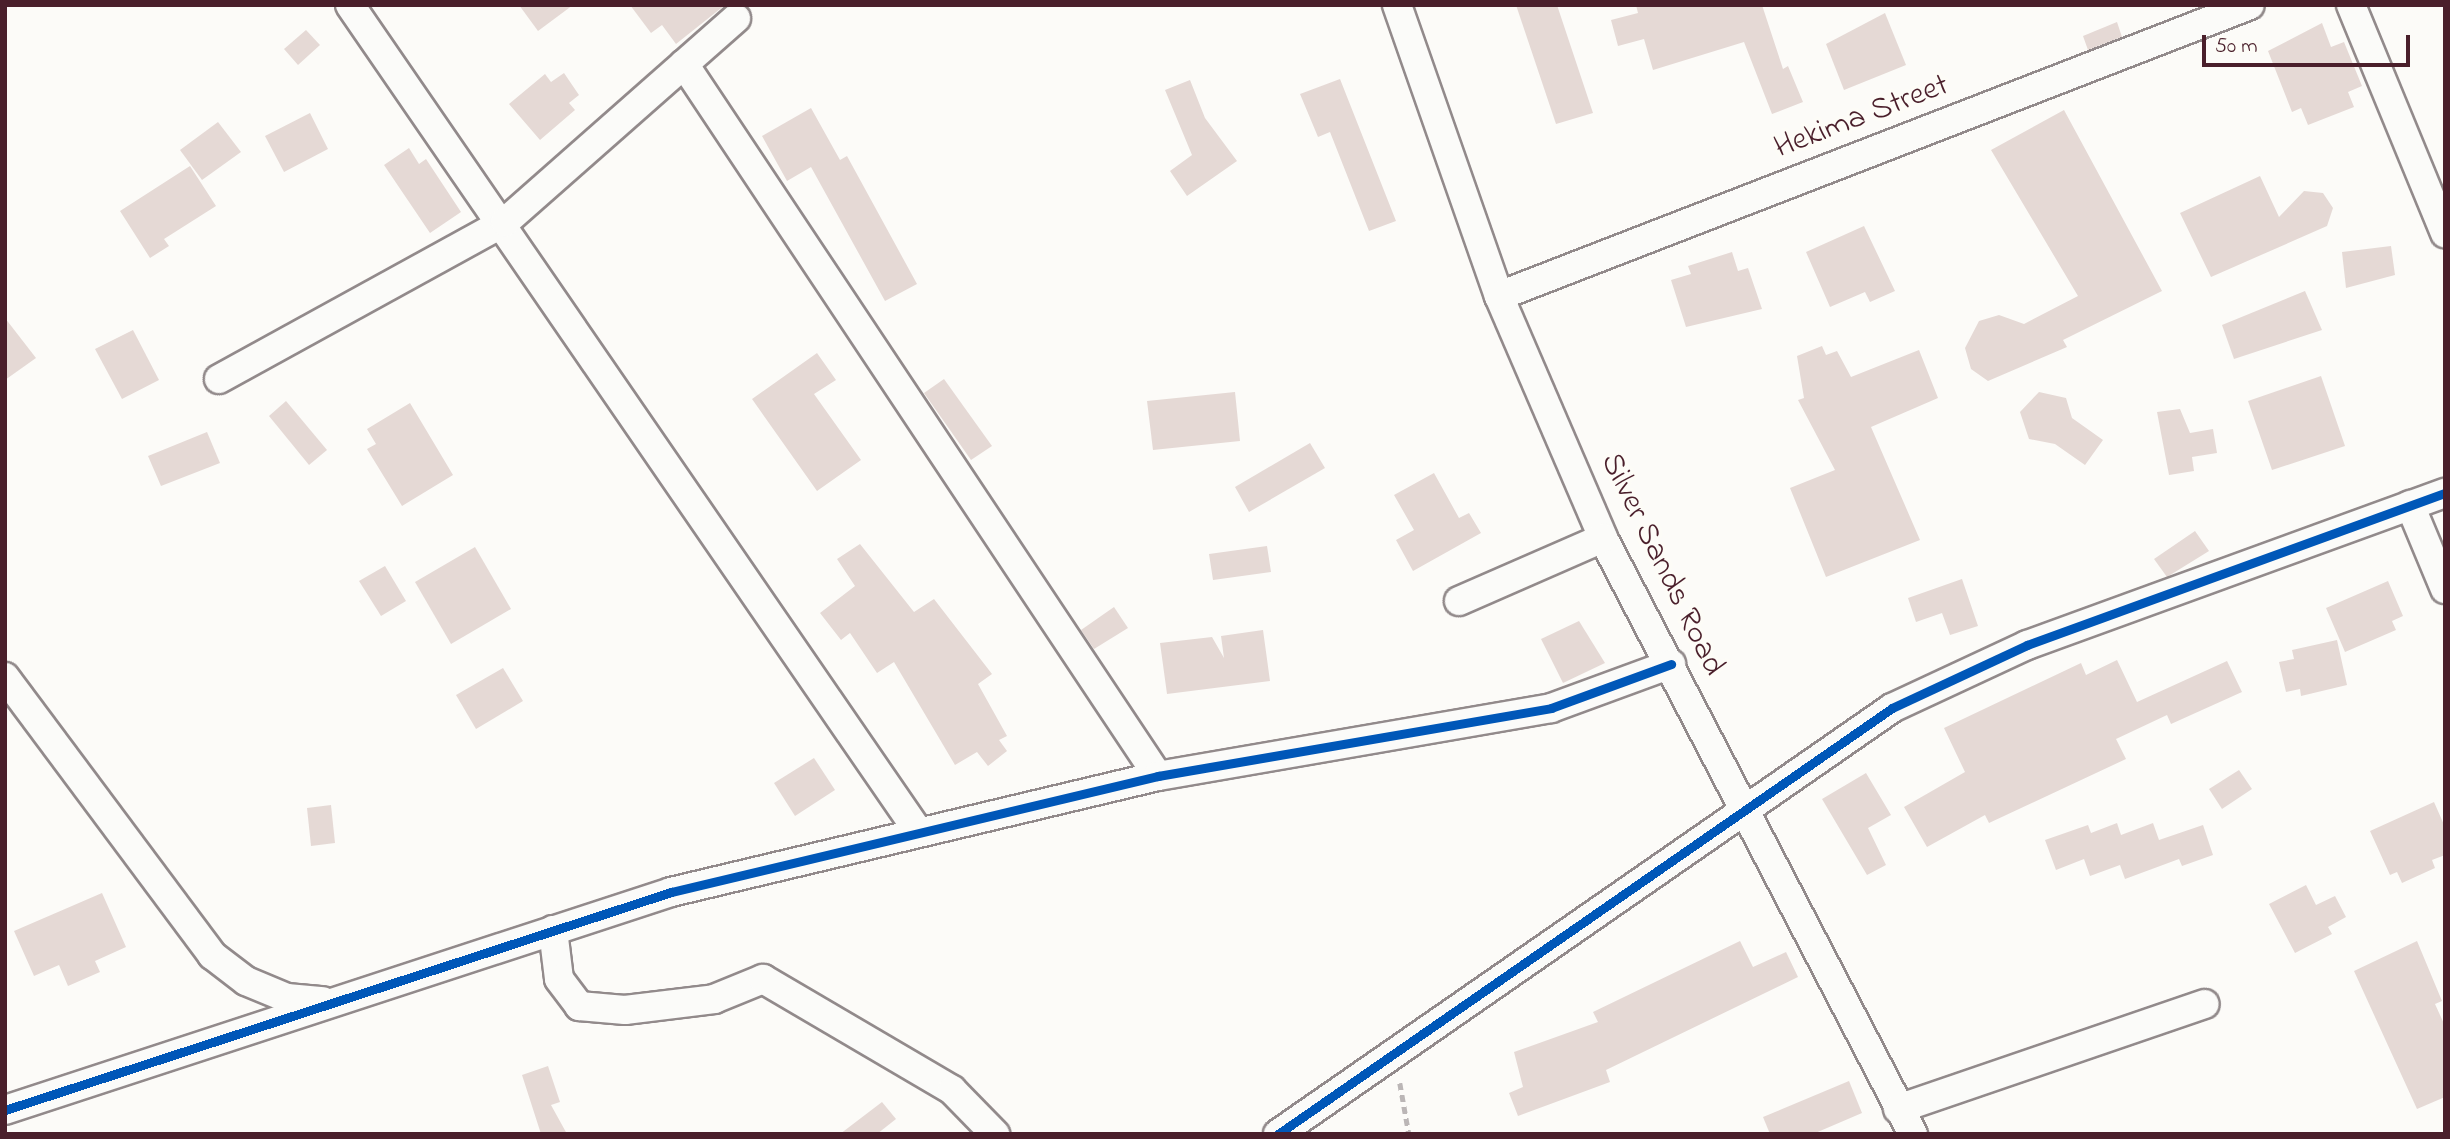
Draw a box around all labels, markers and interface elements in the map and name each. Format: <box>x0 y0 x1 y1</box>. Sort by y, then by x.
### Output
scale bar <box>2205 21 2413 65</box>
text: 50 m <box>2215 32 2258 62</box>
street label: Hekima Street <box>1769 67 1955 169</box>
street label: Silver Sands Road <box>1591 448 1731 682</box>

